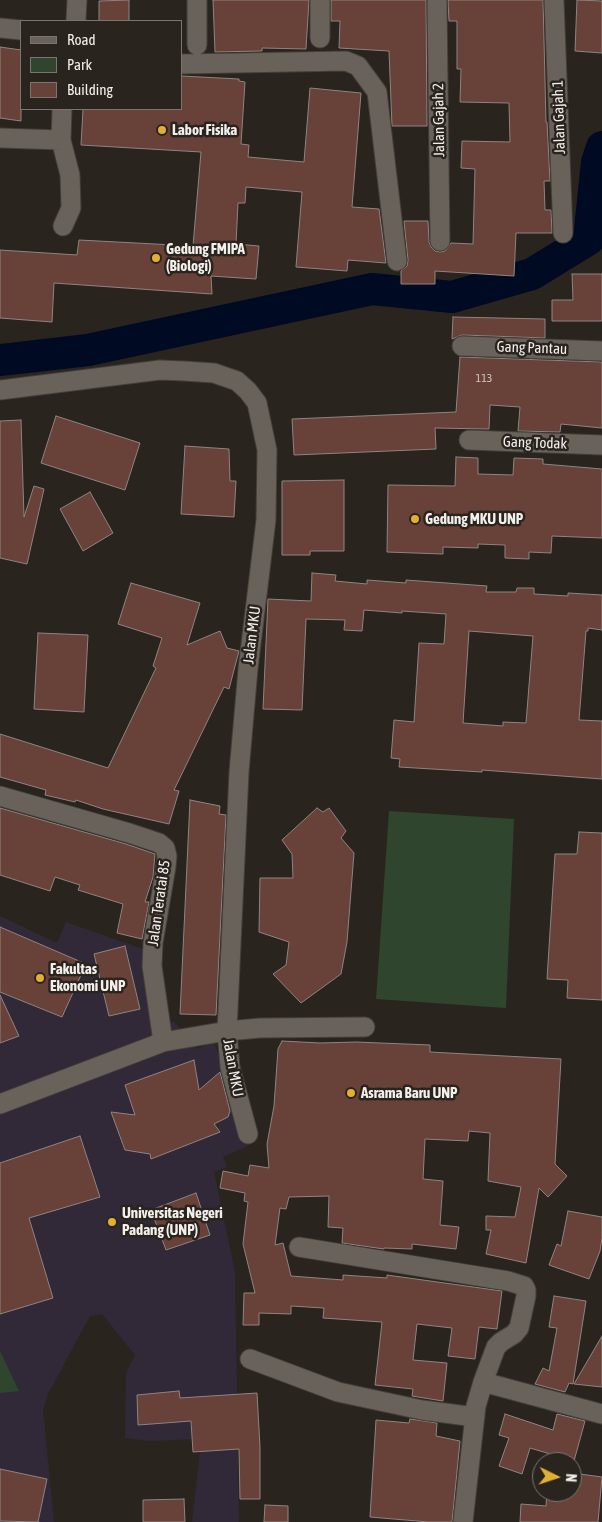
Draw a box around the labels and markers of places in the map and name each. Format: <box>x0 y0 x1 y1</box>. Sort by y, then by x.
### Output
place label: Labor Fisika <box>172 121 237 139</box>
marker: Labor Fisika <box>156 124 168 136</box>
place label: Gedung FMIPA (Biologi) <box>166 240 245 275</box>
marker: Gedung FMIPA (Biologi) <box>150 252 162 264</box>
place label: Gedung MKU UNP <box>425 510 523 528</box>
marker: Gedung MKU UNP <box>409 513 421 525</box>
place label: Fakultas Ekonomi UNP <box>50 960 125 995</box>
marker: Fakultas Ekonomi UNP <box>34 972 46 984</box>
place label: Asrama Baru UNP <box>361 1084 457 1102</box>
marker: Asrama Baru UNP <box>345 1087 357 1099</box>
place label: Universitas Negeri Padang (UNP) <box>122 1204 223 1239</box>
marker: Universitas Negeri Padang (UNP) <box>106 1216 118 1228</box>

